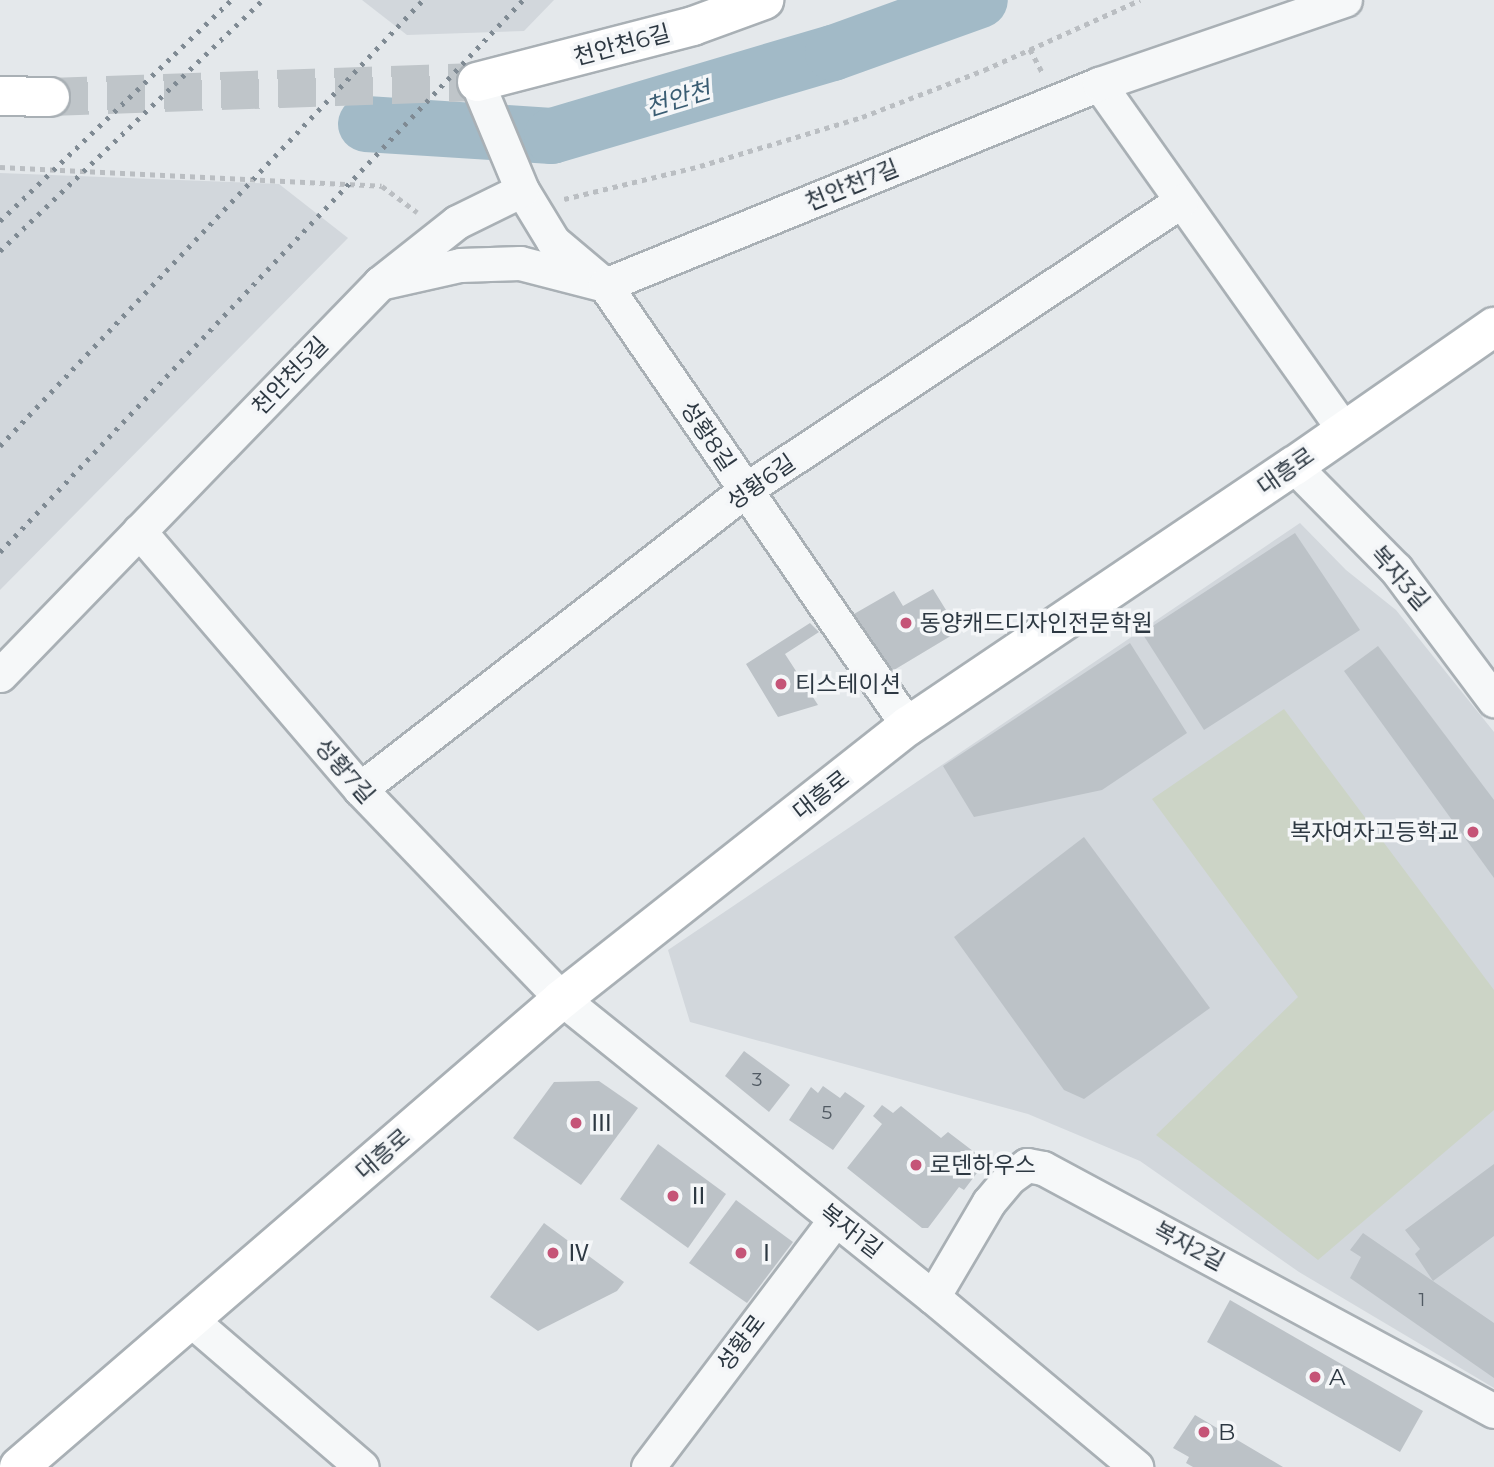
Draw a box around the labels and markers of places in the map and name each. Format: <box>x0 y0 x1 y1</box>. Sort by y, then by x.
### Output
place label: 동양캐드디자인전문학원 <box>920 609 1153 637</box>
marker: 동양캐드디자인전문학원 <box>898 615 914 631</box>
place label: 티스테이션 <box>795 670 901 698</box>
marker: 티스테이션 <box>773 676 789 692</box>
place label: 복자여자고등학교 <box>1290 818 1459 846</box>
marker: 복자여자고등학교 <box>1465 824 1481 840</box>
place label: Ⅲ <box>590 1109 613 1137</box>
marker: Ⅲ <box>568 1115 584 1131</box>
place label: 로덴하우스 <box>930 1151 1036 1179</box>
marker: 로덴하우스 <box>908 1157 924 1173</box>
place label: Ⅱ <box>687 1182 710 1210</box>
marker: Ⅱ <box>665 1188 681 1204</box>
place label: Ⅳ <box>567 1239 590 1267</box>
place label: Ⅰ <box>755 1239 778 1267</box>
marker: Ⅳ <box>545 1245 561 1261</box>
marker: Ⅰ <box>733 1245 749 1261</box>
place label: A <box>1329 1363 1345 1391</box>
marker: A <box>1307 1369 1323 1385</box>
place label: B <box>1218 1418 1235 1446</box>
marker: B <box>1196 1424 1212 1440</box>

